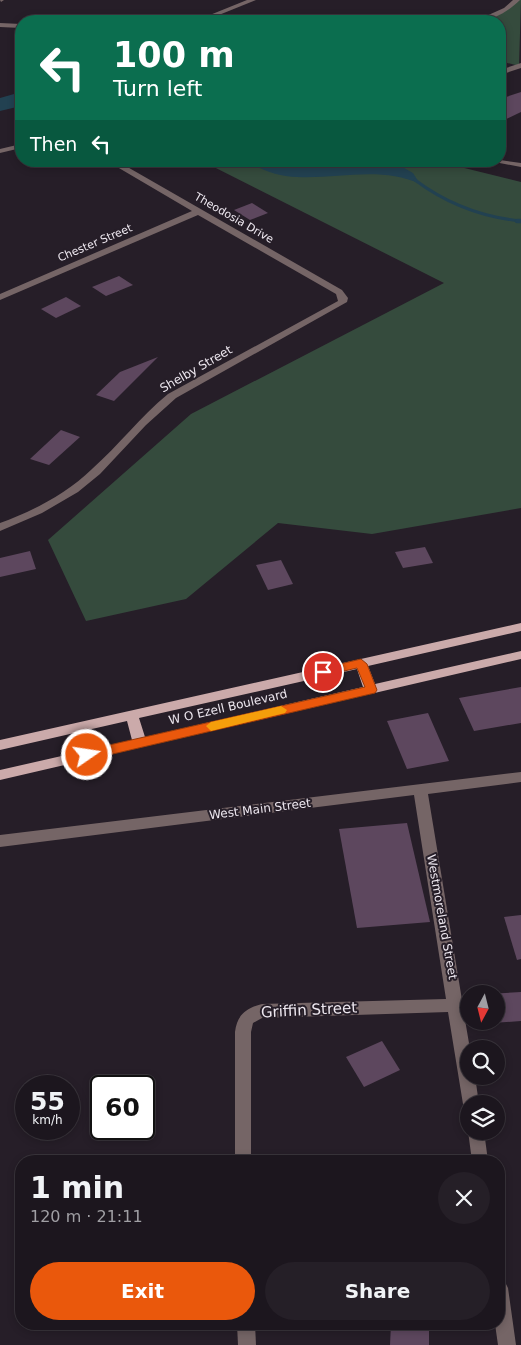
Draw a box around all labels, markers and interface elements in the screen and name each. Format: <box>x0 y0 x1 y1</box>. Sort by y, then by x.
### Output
icon: left <box>30 35 95 100</box>
text: 100 m <box>113 35 235 75</box>
text: Turn left <box>113 76 202 101</box>
icon: left <box>87 130 115 158</box>
text: Then <box>30 133 77 155</box>
street label: Theodosia Drive <box>191 190 276 246</box>
street label: Chester Street <box>56 221 135 265</box>
street label: Shelby Street <box>157 343 235 395</box>
pin <box>302 651 344 693</box>
icon: arrive <box>309 658 337 686</box>
street label: W O Ezell Boulevard <box>167 687 289 727</box>
position arrow <box>60 728 112 780</box>
street label: West Main Street <box>208 796 312 822</box>
street label: Westmoreland Street <box>424 853 460 981</box>
north arrow <box>460 985 505 1030</box>
map controls <box>460 985 505 1140</box>
street label: Griffin Street <box>260 998 358 1022</box>
button: search <box>460 1040 505 1085</box>
speed limit sign: 60 <box>90 1075 155 1140</box>
text: 55 <box>30 1087 65 1116</box>
button: layers <box>460 1095 505 1140</box>
text: km/h <box>32 1113 63 1127</box>
text: 1 min <box>30 1170 124 1205</box>
button: close <box>438 1172 490 1224</box>
text: 120 m · 21:11 <box>30 1207 143 1226</box>
button: Exit <box>30 1262 255 1320</box>
button: Share <box>265 1262 490 1320</box>

